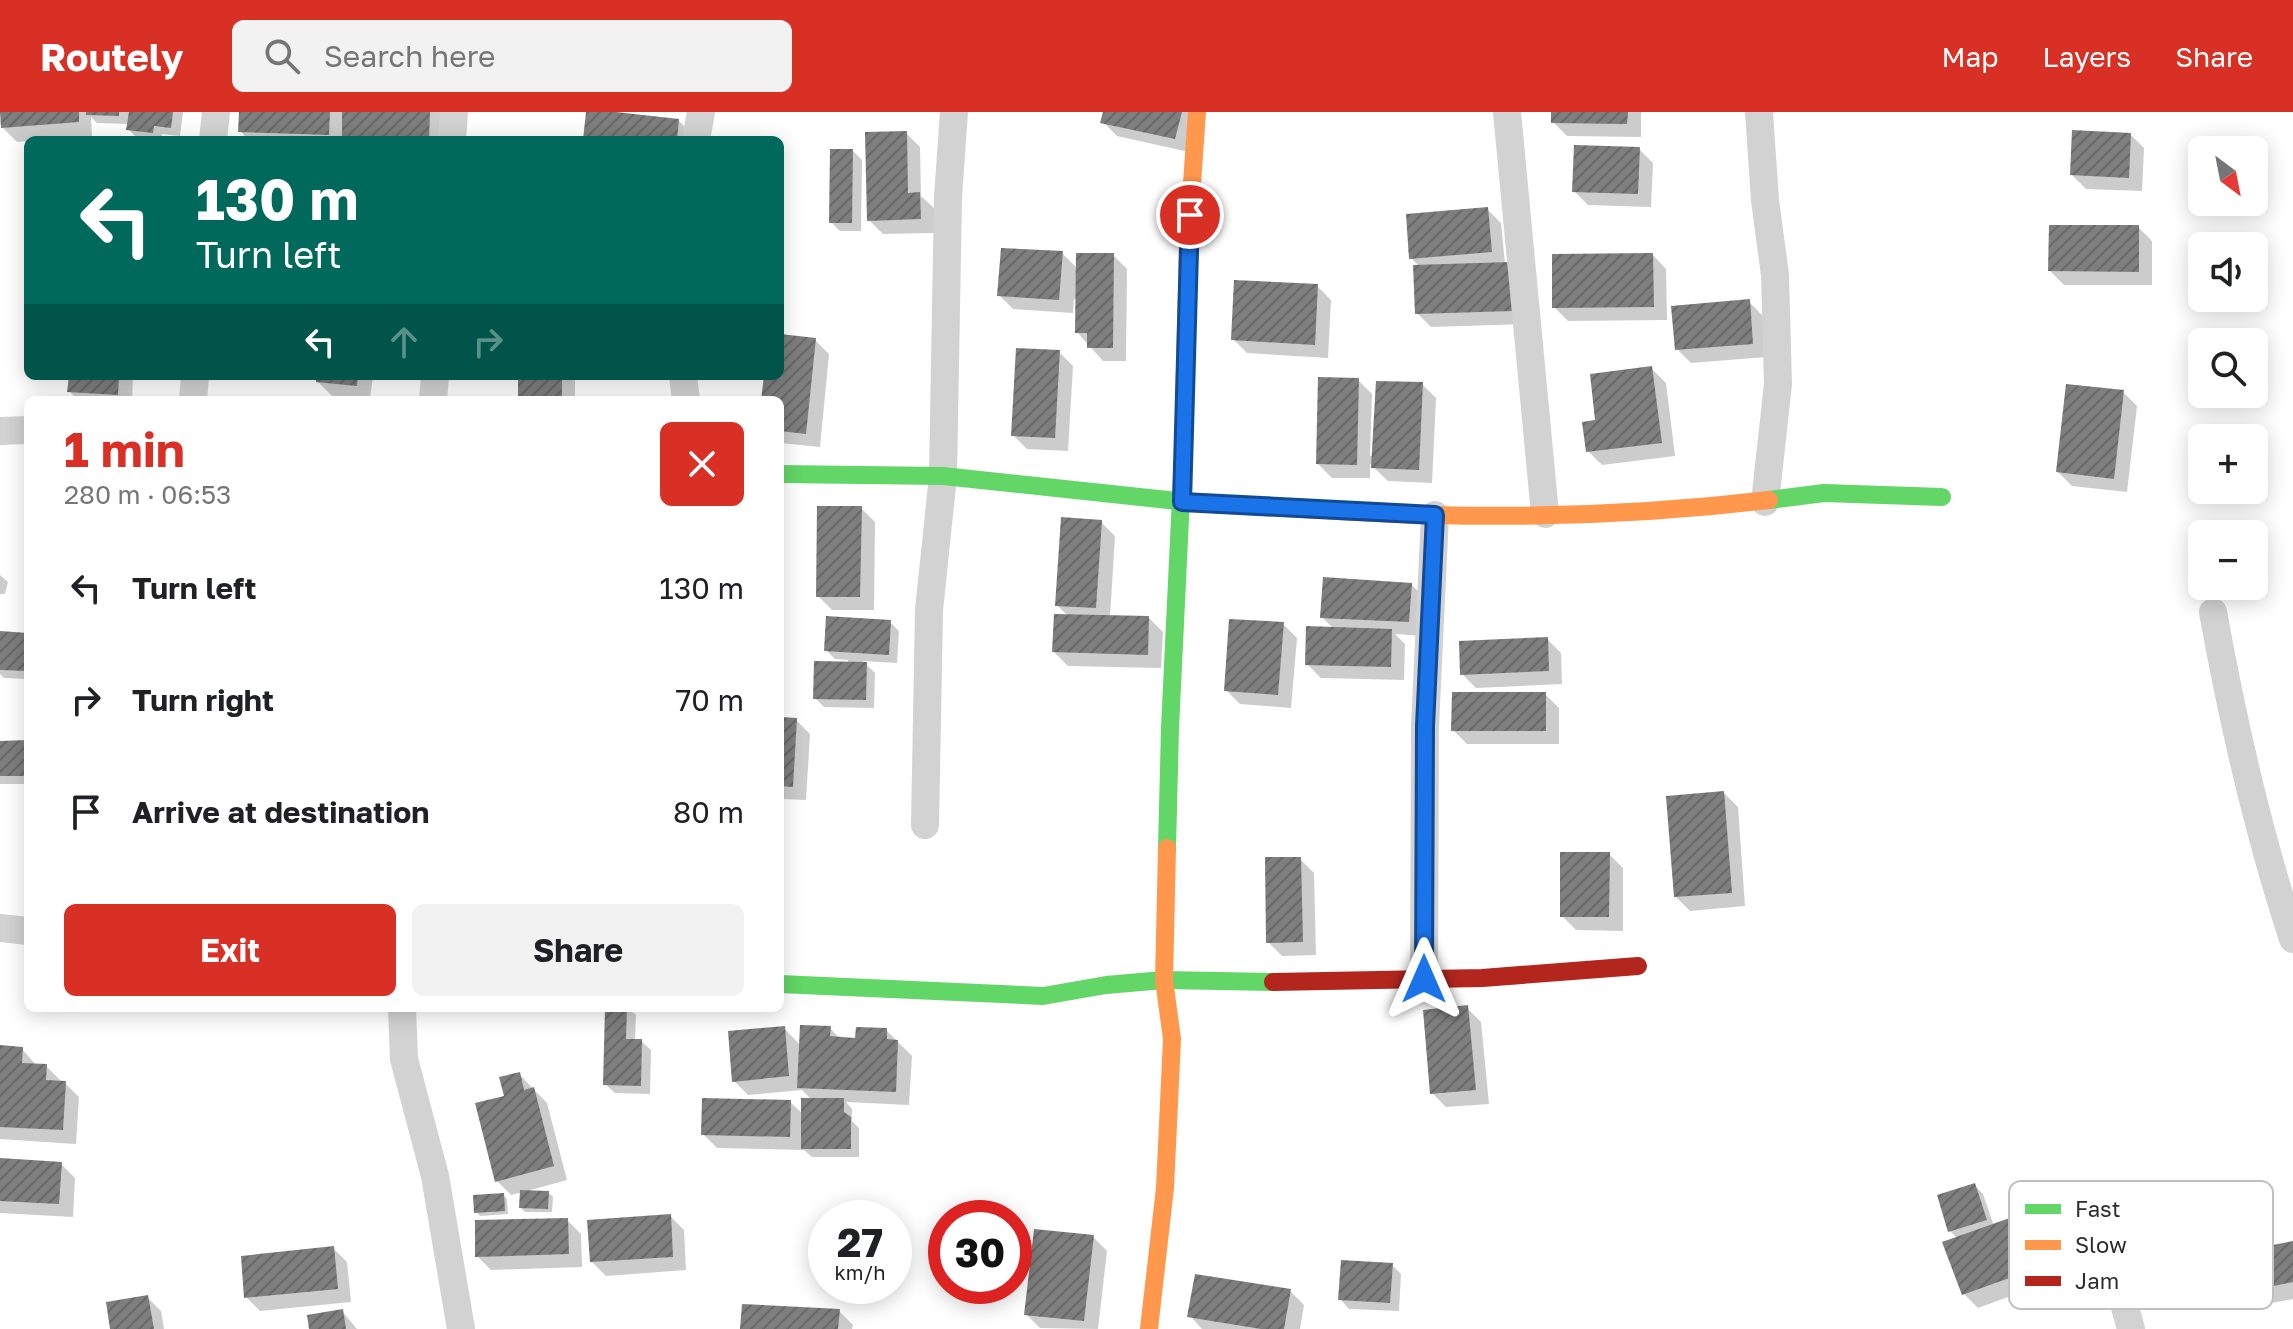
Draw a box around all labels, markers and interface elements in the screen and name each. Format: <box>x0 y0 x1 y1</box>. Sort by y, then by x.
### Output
search box <box>232 20 792 92</box>
text: Routely <box>40 34 184 79</box>
icon: search <box>260 34 304 78</box>
text: Search here <box>324 38 496 74</box>
text: Map <box>1941 40 1999 73</box>
text: Layers <box>2043 40 2131 73</box>
text: Share <box>2175 40 2253 73</box>
north arrow <box>2188 136 2268 216</box>
map controls <box>2188 136 2268 600</box>
text: 130 m <box>196 165 358 232</box>
icon: left <box>64 168 168 272</box>
pin <box>1156 181 1224 249</box>
icon: arrive <box>1168 193 1212 237</box>
button: sound <box>2188 232 2268 312</box>
text: Turn left <box>196 233 342 276</box>
icon: left <box>298 320 342 364</box>
icon: ahead <box>382 320 426 364</box>
icon: right <box>466 320 510 364</box>
button: search <box>2188 328 2268 408</box>
text: 1 min <box>64 420 185 478</box>
button: close <box>660 422 744 506</box>
button: + <box>2188 424 2268 504</box>
text: 280 m · 06:53 <box>64 479 231 510</box>
button: − <box>2188 520 2268 600</box>
icon: left <box>64 566 108 610</box>
text: Turn left <box>132 570 257 606</box>
text: 130 m <box>659 570 744 606</box>
icon: right <box>64 678 108 722</box>
text: Turn right <box>132 682 274 718</box>
text: 70 m <box>675 682 744 718</box>
icon: arrive <box>64 790 108 834</box>
text: Arrive at destination <box>132 794 429 830</box>
text: 80 m <box>673 794 744 830</box>
button: Exit <box>64 904 396 996</box>
button: Share <box>412 904 744 996</box>
position arrow <box>1382 937 1466 1021</box>
legend <box>2009 1181 2273 1309</box>
text: Fast <box>2075 1195 2121 1222</box>
speed limit sign: 30 <box>928 1200 1032 1304</box>
text: 27 <box>837 1218 883 1266</box>
text: Slow <box>2075 1231 2127 1258</box>
text: km/h <box>835 1260 885 1284</box>
text: Jam <box>2075 1267 2119 1294</box>

